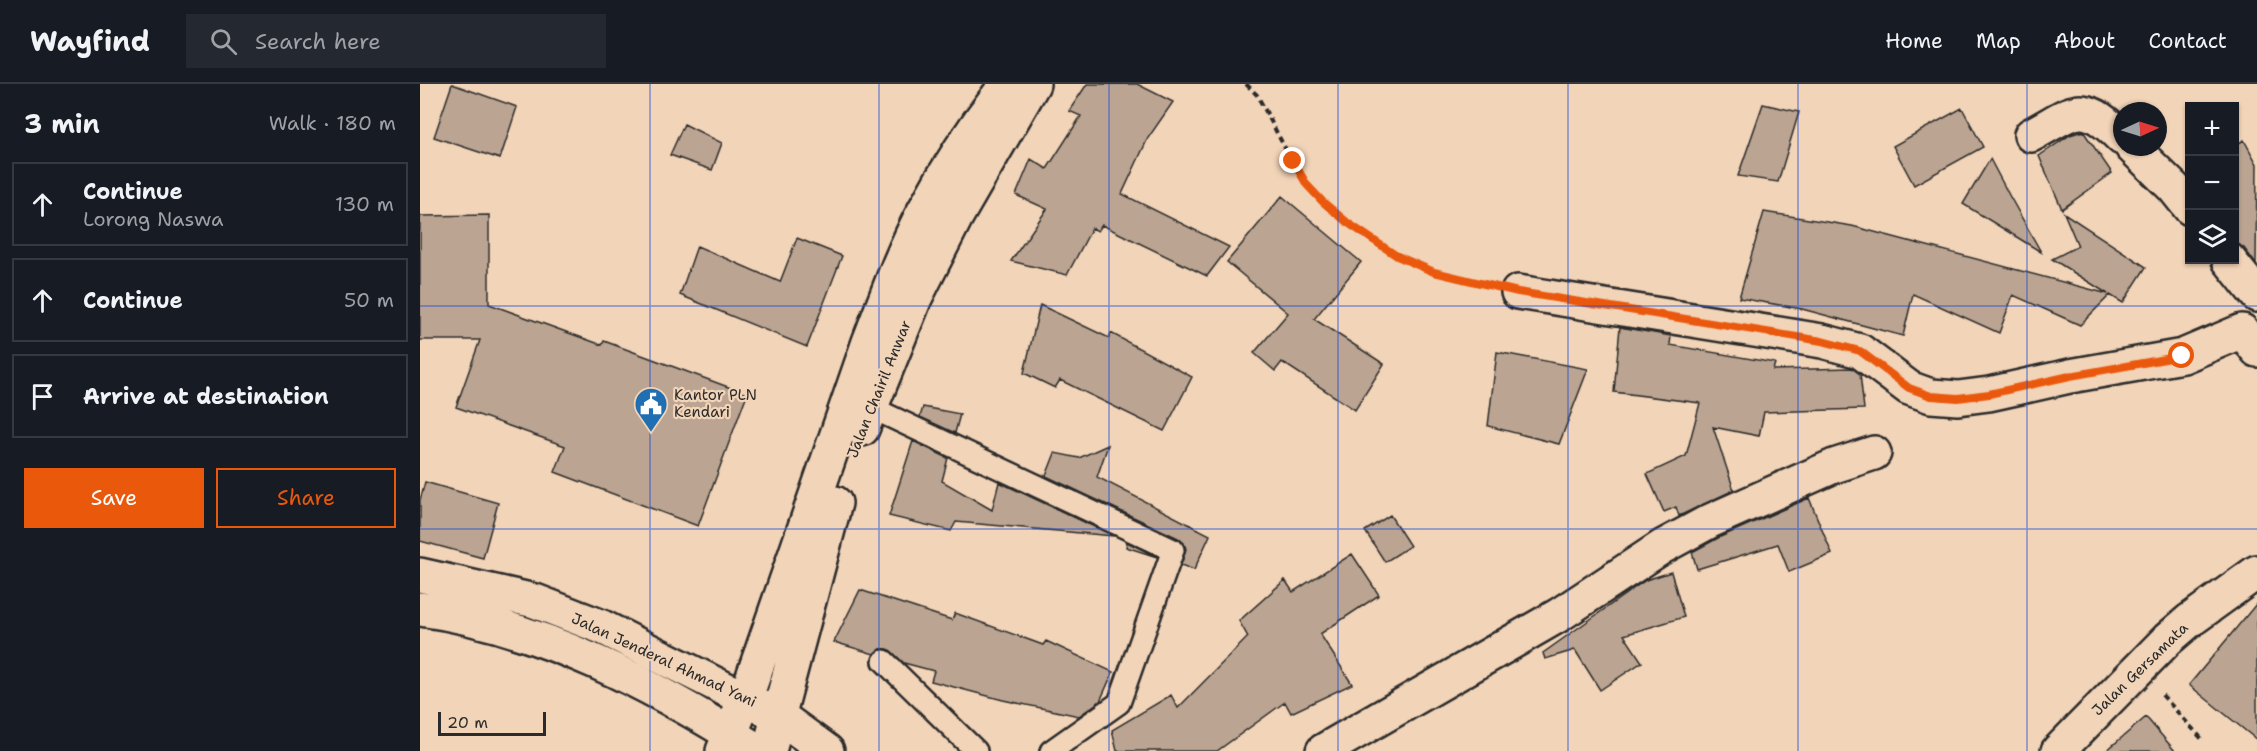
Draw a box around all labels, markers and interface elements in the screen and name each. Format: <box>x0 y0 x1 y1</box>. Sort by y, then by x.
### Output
search box <box>186 14 606 68</box>
text: Wayfind <box>30 22 150 60</box>
icon: search <box>207 25 240 58</box>
text: Search here <box>255 27 381 56</box>
text: Home <box>1885 27 1943 55</box>
text: Map <box>1976 27 2021 55</box>
text: About <box>2054 27 2115 55</box>
text: Contact <box>2148 27 2227 55</box>
north arrow <box>2113 102 2167 156</box>
map controls <box>2185 102 2239 264</box>
button: + <box>2185 102 2239 156</box>
text: 3 min <box>24 106 100 141</box>
text: Walk · 180 m <box>269 110 396 136</box>
route end <box>1279 147 1305 173</box>
button: − <box>2185 156 2239 210</box>
text: Continue <box>83 177 183 206</box>
icon: ahead <box>26 188 59 221</box>
text: 130 m <box>335 191 394 217</box>
text: Lorong Naswa <box>83 206 223 232</box>
button: layers <box>2185 210 2239 264</box>
icon: ahead <box>26 284 59 317</box>
text: Continue <box>83 286 183 315</box>
text: 50 m <box>344 287 394 313</box>
street label: Jalan Chairil Anwar <box>842 317 916 461</box>
route start <box>2168 342 2194 368</box>
icon: arrive <box>26 380 59 413</box>
text: Arrive at destination <box>83 382 329 411</box>
place label: Kantor PLN Kendari <box>674 385 757 422</box>
public building icon: Kantor PLN Kendari <box>633 386 669 433</box>
button: Save <box>24 468 204 528</box>
button: Share <box>216 468 396 528</box>
street label: Jalan Jenderal Ahmad Yani <box>568 608 760 712</box>
street label: Jalan Gersamata <box>2088 617 2193 720</box>
scale bar <box>438 709 546 736</box>
text: 20 m <box>447 712 488 733</box>

